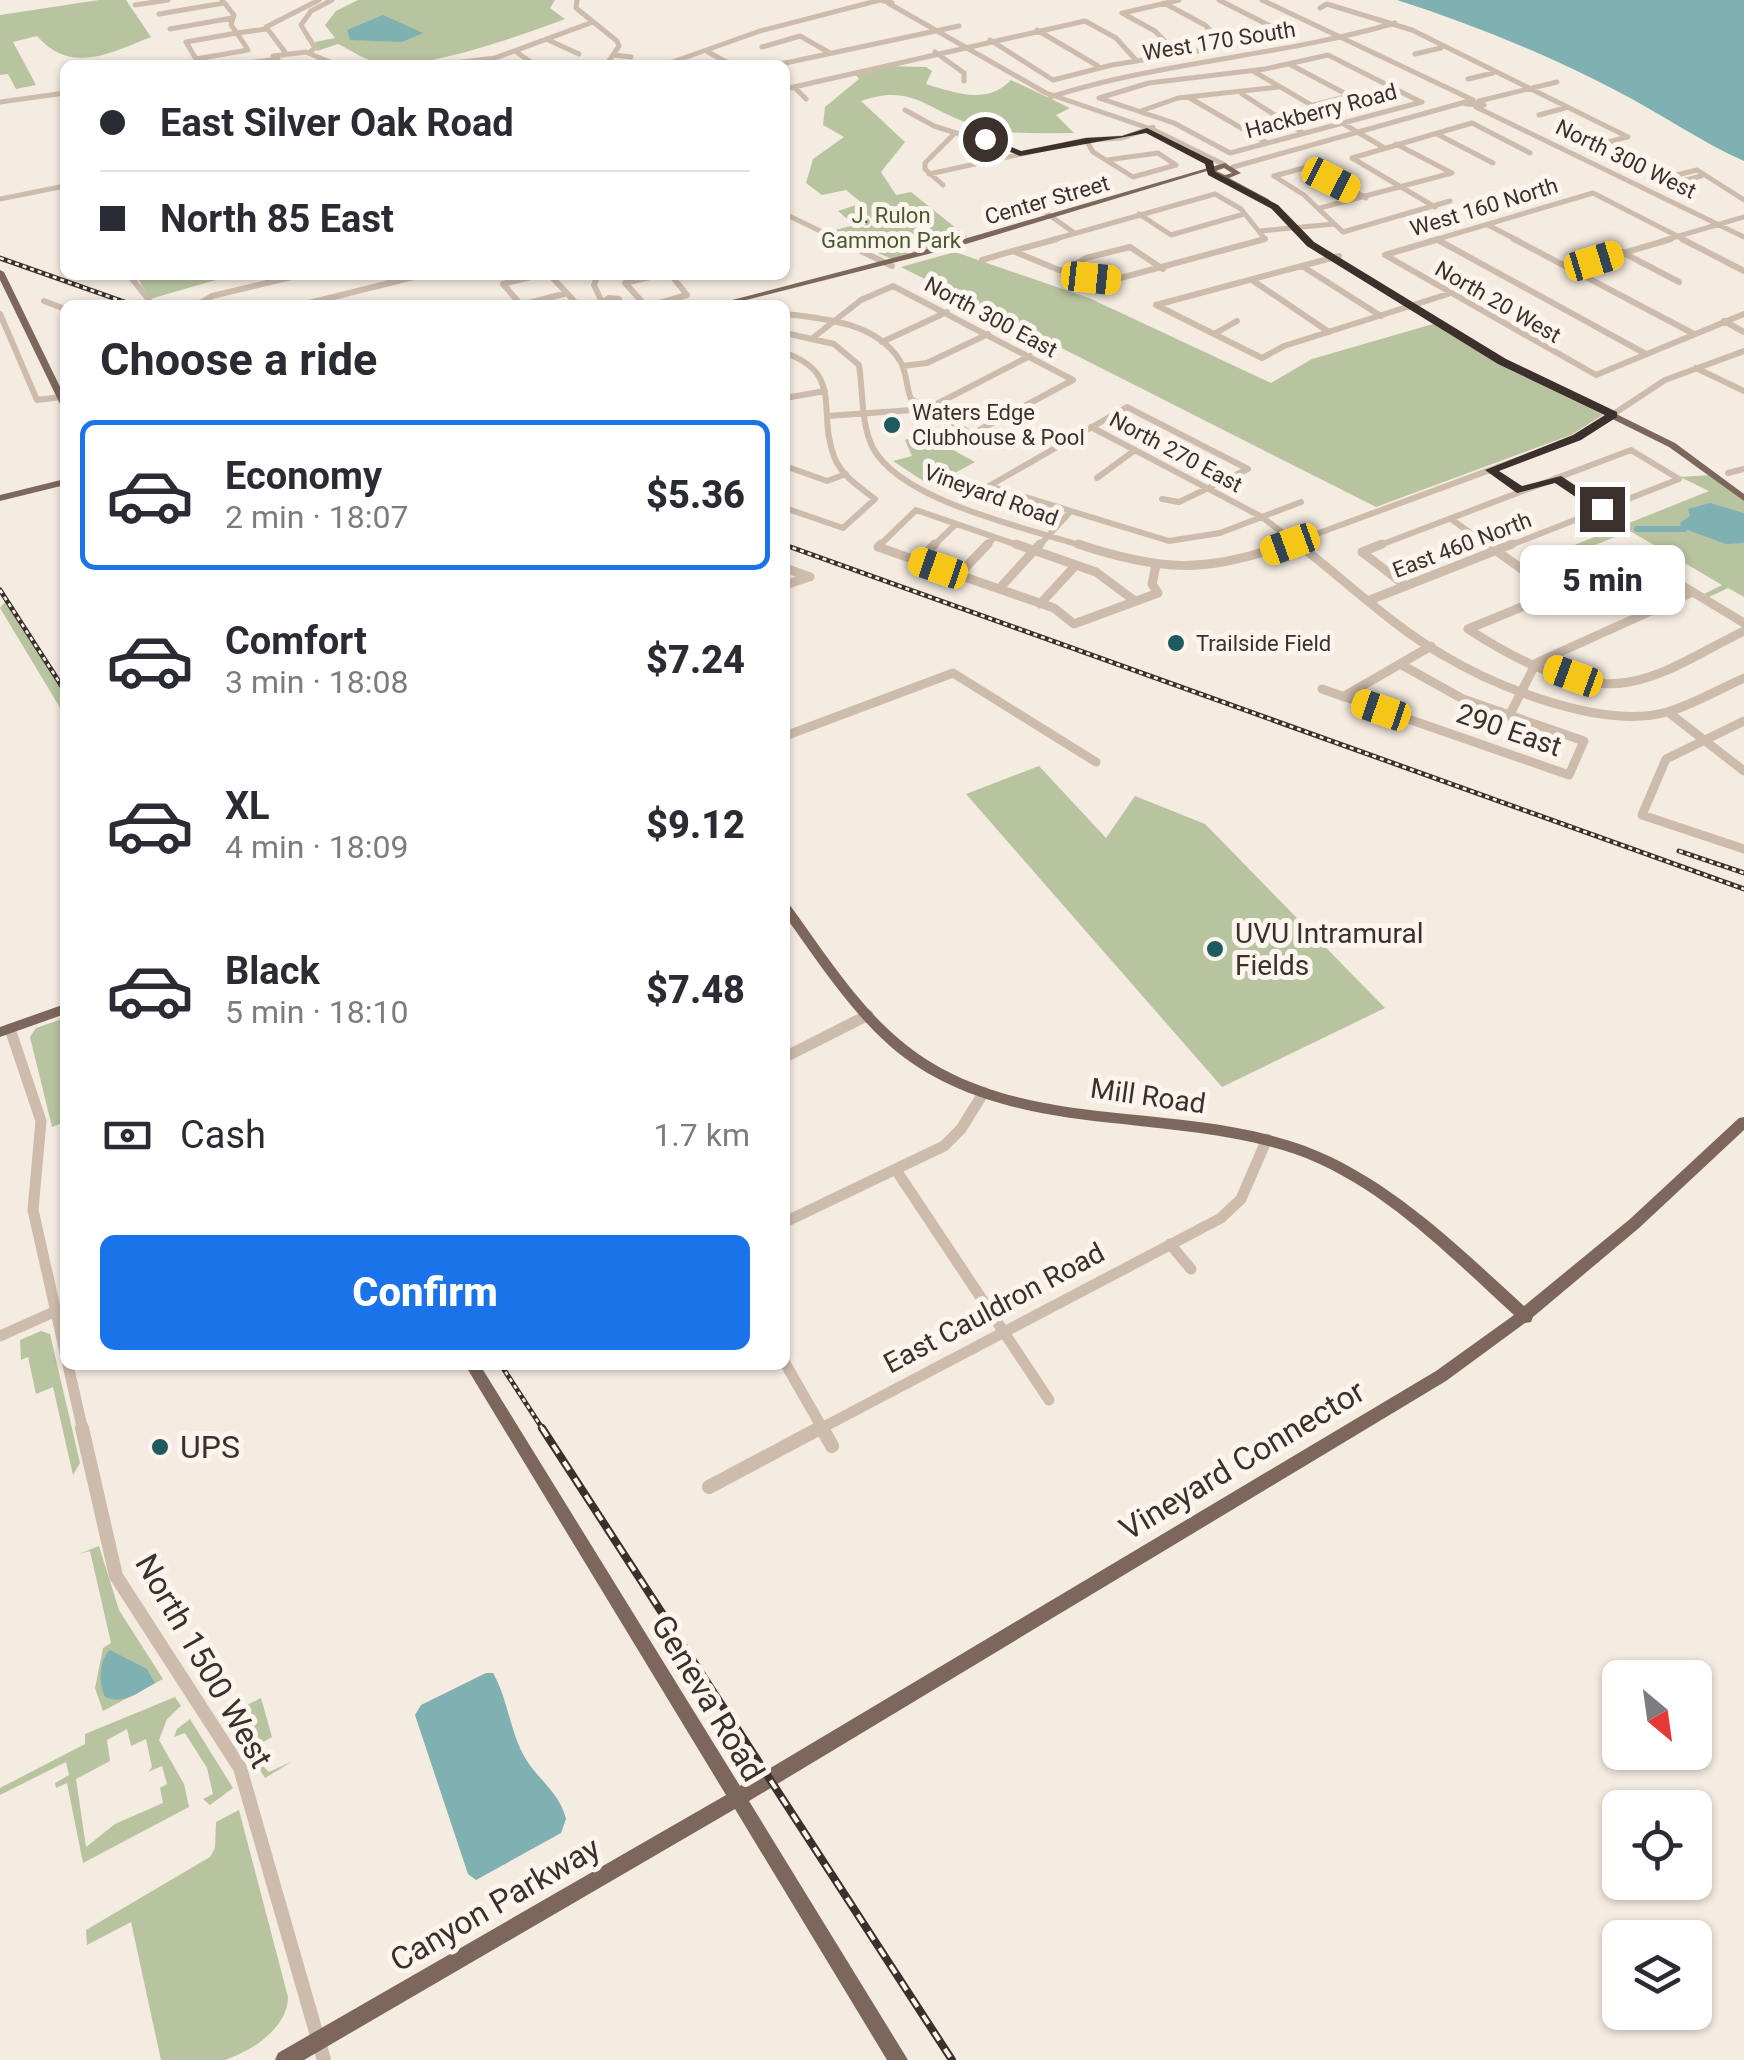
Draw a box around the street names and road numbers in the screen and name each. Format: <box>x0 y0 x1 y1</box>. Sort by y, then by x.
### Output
street label: West 170 South <box>1141 17 1297 65</box>
street label: Hackberry Road <box>1243 79 1399 143</box>
street label: North 300 West <box>1552 114 1700 204</box>
street label: Center Street <box>982 170 1112 230</box>
street label: West 160 North <box>1407 173 1561 241</box>
street label: North 20 West <box>1431 256 1565 348</box>
street label: North 300 East <box>920 272 1062 362</box>
street label: North 270 East <box>1105 407 1247 497</box>
street label: Vineyard Road <box>921 459 1061 531</box>
street label: East 460 North <box>1389 507 1535 583</box>
street label: 290 East <box>1452 697 1566 763</box>
street label: Mill Road <box>1088 1072 1208 1120</box>
street label: East Cauldron Road <box>878 1236 1110 1380</box>
street label: Vineyard Connector <box>1113 1372 1371 1548</box>
street label: North 1500 West <box>127 1547 281 1775</box>
street label: Geneva Road <box>643 1608 773 1788</box>
street label: Canyon Parkway <box>384 1829 606 1979</box>

